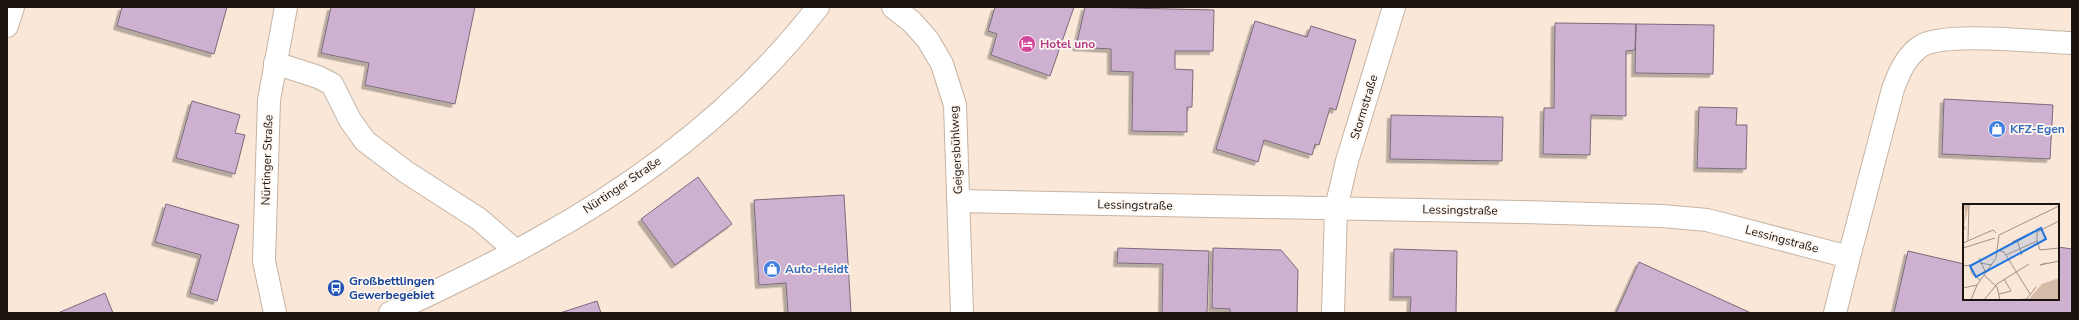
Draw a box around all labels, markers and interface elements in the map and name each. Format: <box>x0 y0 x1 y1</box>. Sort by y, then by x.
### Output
hotel icon: Hotel uno <box>1017 34 1037 54</box>
place label: Hotel uno <box>1040 36 1095 52</box>
street label: Stormstraße <box>1347 73 1381 141</box>
street label: Geigersbühlweg <box>946 105 966 195</box>
street label: Nürtinger Straße <box>257 114 277 206</box>
shop icon: KFZ-Egen <box>1987 119 2007 139</box>
place label: KFZ-Egen <box>2010 121 2065 137</box>
street label: Nürtinger Straße <box>580 153 664 217</box>
street label: Lessingstraße <box>1097 196 1173 214</box>
street label: Lessingstraße <box>1422 201 1498 219</box>
inset map <box>1963 204 2059 300</box>
street label: Lessingstraße <box>1744 222 1820 256</box>
shop icon: Auto-Heidt <box>762 259 782 279</box>
place label: Auto-Heidt <box>785 261 849 277</box>
place label: Großbettlingen Gewerbegebiet <box>349 273 435 303</box>
bus stop icon: Großbettlingen Gewerbegebiet <box>326 278 346 298</box>

